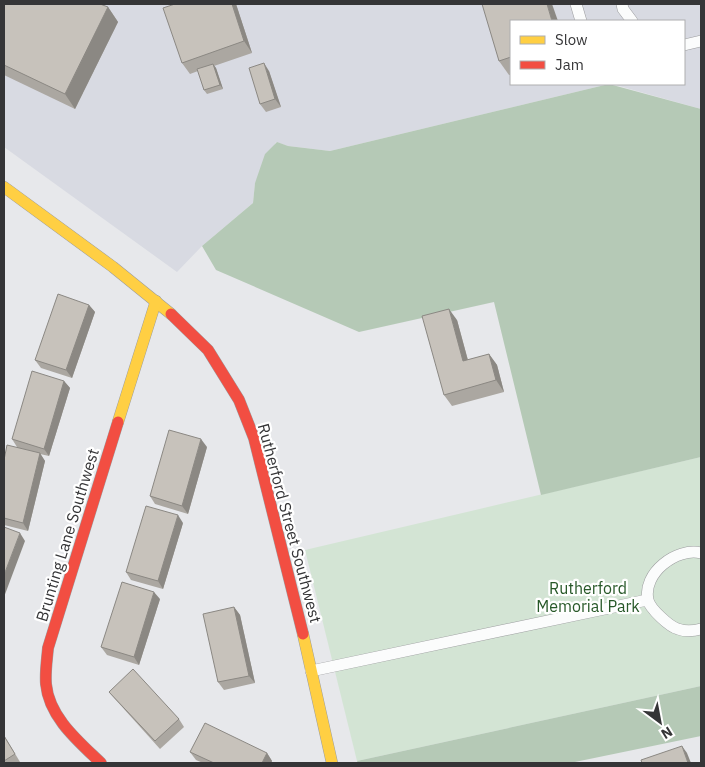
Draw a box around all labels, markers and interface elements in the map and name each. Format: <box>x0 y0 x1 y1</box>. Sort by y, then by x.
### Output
legend <box>510 20 685 85</box>
text: Slow <box>555 30 588 49</box>
text: Jam <box>555 55 584 74</box>
street label: Rutherford Street Southwest <box>254 421 326 625</box>
street label: Brunting Lane Southwest <box>31 446 103 624</box>
park label: Rutherford Memorial Park <box>536 578 640 616</box>
north arrow <box>635 697 685 747</box>
text: N <box>658 723 676 743</box>

